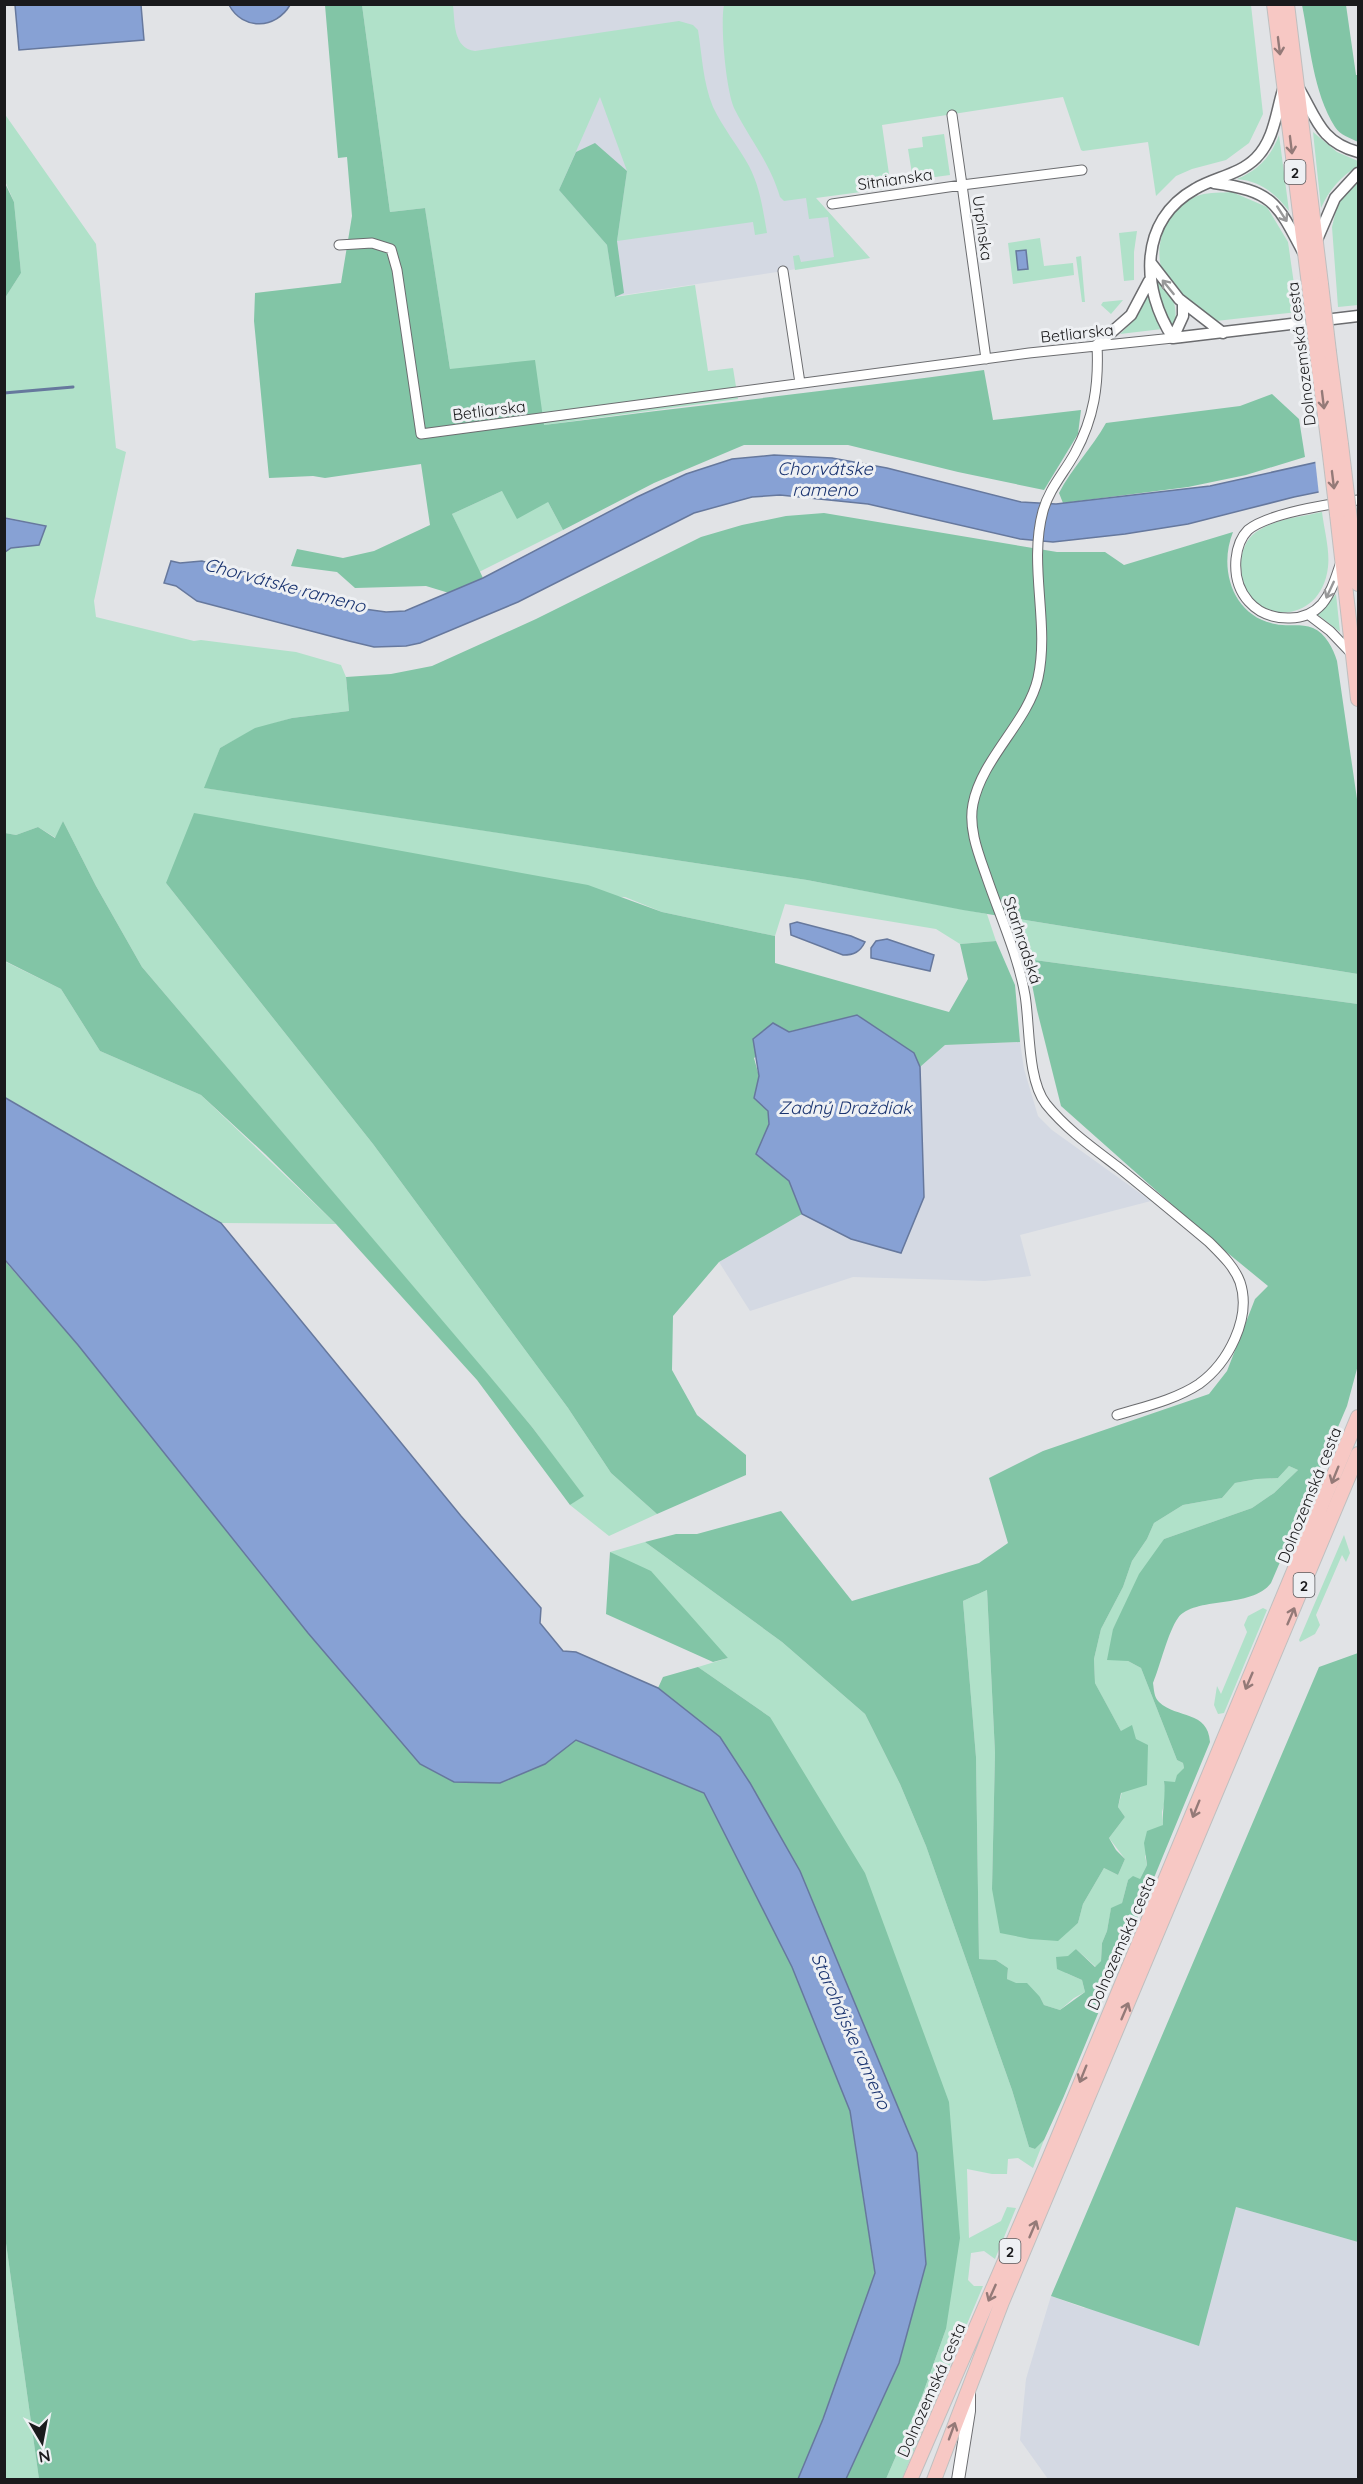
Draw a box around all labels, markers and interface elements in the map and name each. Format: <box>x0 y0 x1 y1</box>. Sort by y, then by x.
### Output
one-way arrow <box>1274 35 1285 55</box>
one-way arrow <box>1286 135 1297 155</box>
road number: 2 <box>1284 160 1306 184</box>
street label: Sitnianska <box>856 164 934 194</box>
street label: Urpínska <box>969 194 997 262</box>
one-way arrow <box>1276 206 1289 223</box>
one-way arrow <box>1162 279 1175 295</box>
street label: Dolnozemská cesta <box>1282 281 1320 427</box>
street label: Betliarska <box>1039 319 1115 347</box>
one-way arrow <box>1317 390 1328 410</box>
street label: Betliarska <box>451 396 527 424</box>
water label: Chorvátske rameno <box>777 457 874 501</box>
one-way arrow <box>1327 470 1338 490</box>
water label: Chorvátske rameno <box>202 552 369 618</box>
one-way arrow <box>1323 581 1335 599</box>
street label: Starhradská <box>1000 894 1046 986</box>
water label: Zadný Draždiak <box>778 1096 913 1119</box>
street label: Dolnozemská cesta <box>1273 1424 1345 1566</box>
one-way arrow <box>1329 1466 1340 1484</box>
road number: 2 <box>1294 1573 1314 1597</box>
one-way arrow <box>1286 1607 1297 1626</box>
one-way arrow <box>1243 1672 1254 1690</box>
one-way arrow <box>1190 1800 1201 1818</box>
street label: Dolnozemská cesta <box>1082 1873 1160 2013</box>
water label: Starohájske rameno <box>806 1949 896 2114</box>
one-way arrow <box>1120 2002 1131 2020</box>
one-way arrow <box>1077 2064 1088 2083</box>
one-way arrow <box>1028 2220 1039 2239</box>
road number: 2 <box>1000 2239 1020 2263</box>
one-way arrow <box>986 2283 997 2301</box>
street label: Dolnozemská cesta <box>892 2320 970 2460</box>
north arrow <box>12 2412 72 2472</box>
one-way arrow <box>947 2423 958 2441</box>
text: N <box>37 2446 52 2468</box>

